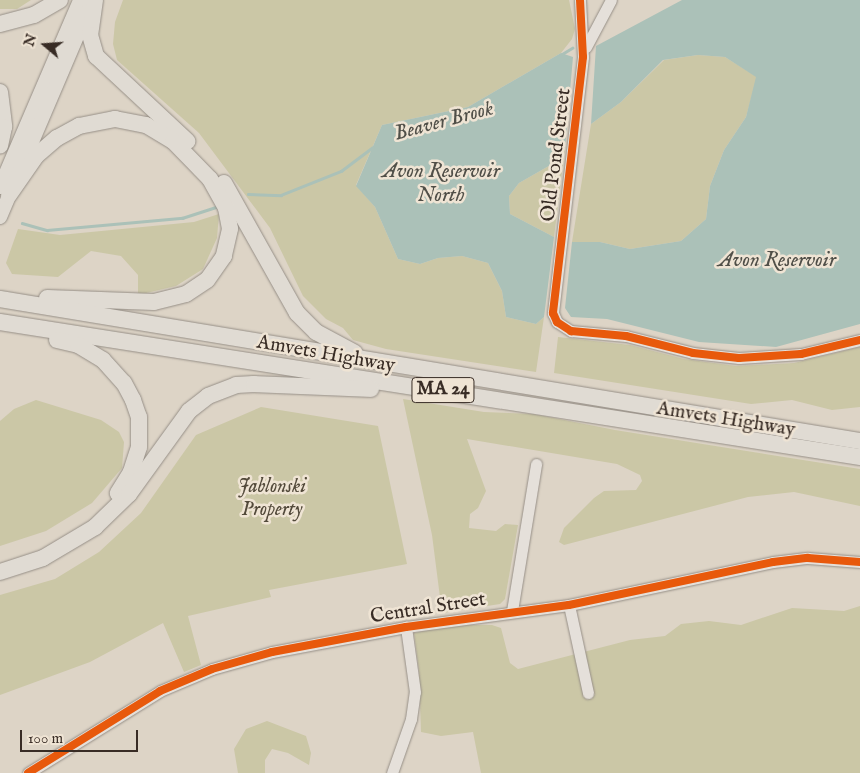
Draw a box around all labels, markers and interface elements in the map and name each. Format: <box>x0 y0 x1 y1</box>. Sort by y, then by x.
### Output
north arrow <box>20 20 70 70</box>
text: N <box>20 32 41 49</box>
street label: Old Pond Street <box>536 87 576 223</box>
water label: Beaver Brook <box>392 97 496 147</box>
water label: Avon Reservoir North <box>382 159 500 209</box>
water label: Avon Reservoir <box>718 248 836 274</box>
street label: Amvets Highway <box>255 330 397 378</box>
road number: MA 24 <box>410 374 476 406</box>
street label: Amvets Highway <box>655 396 797 442</box>
park label: Jablonski Property <box>238 475 306 522</box>
street label: Central Street <box>369 587 487 629</box>
scale bar <box>22 720 140 752</box>
text: 100 m <box>28 729 63 748</box>

